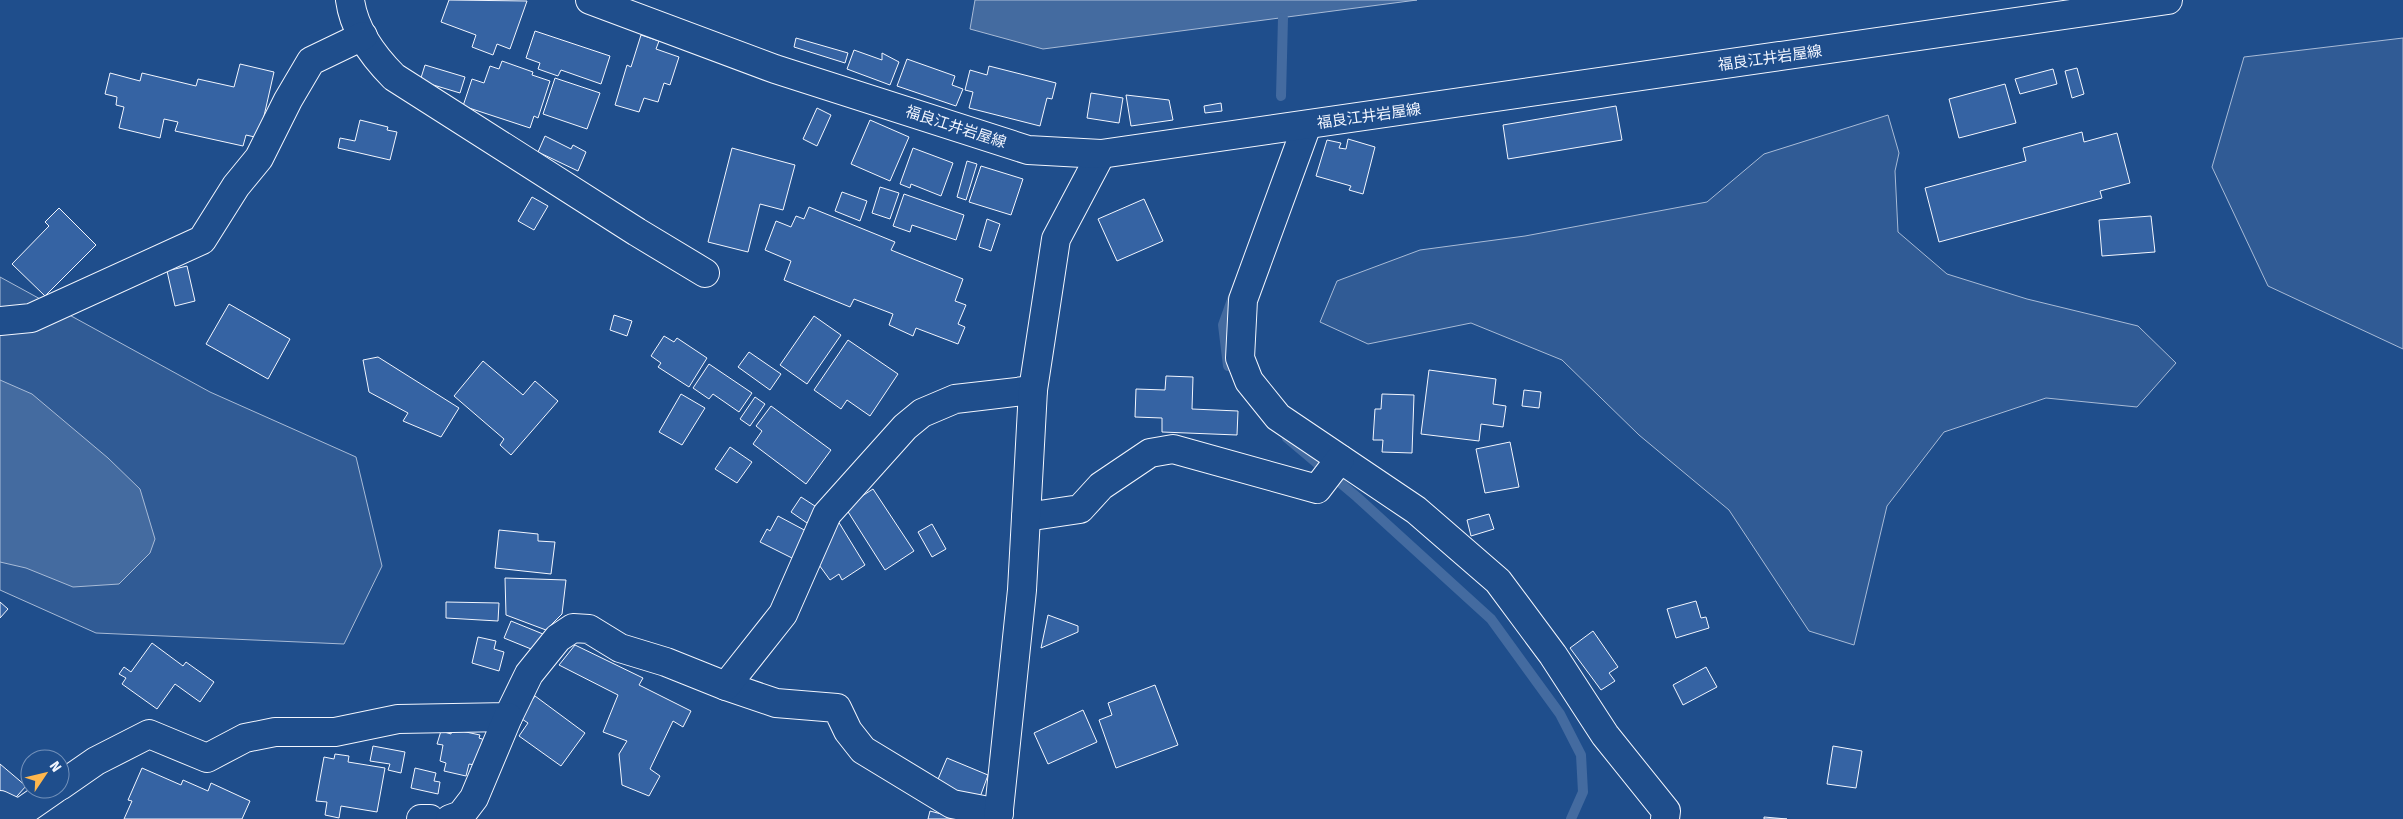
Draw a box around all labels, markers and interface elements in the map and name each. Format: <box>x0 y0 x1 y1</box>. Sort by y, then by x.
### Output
street label: 福良江井岩屋線 <box>1717 42 1823 74</box>
street label: 福良江井岩屋線 <box>1316 100 1422 132</box>
street label: 福良江井岩屋線 <box>903 102 1009 152</box>
north arrow <box>20 749 70 799</box>
text: N <box>46 758 65 776</box>

